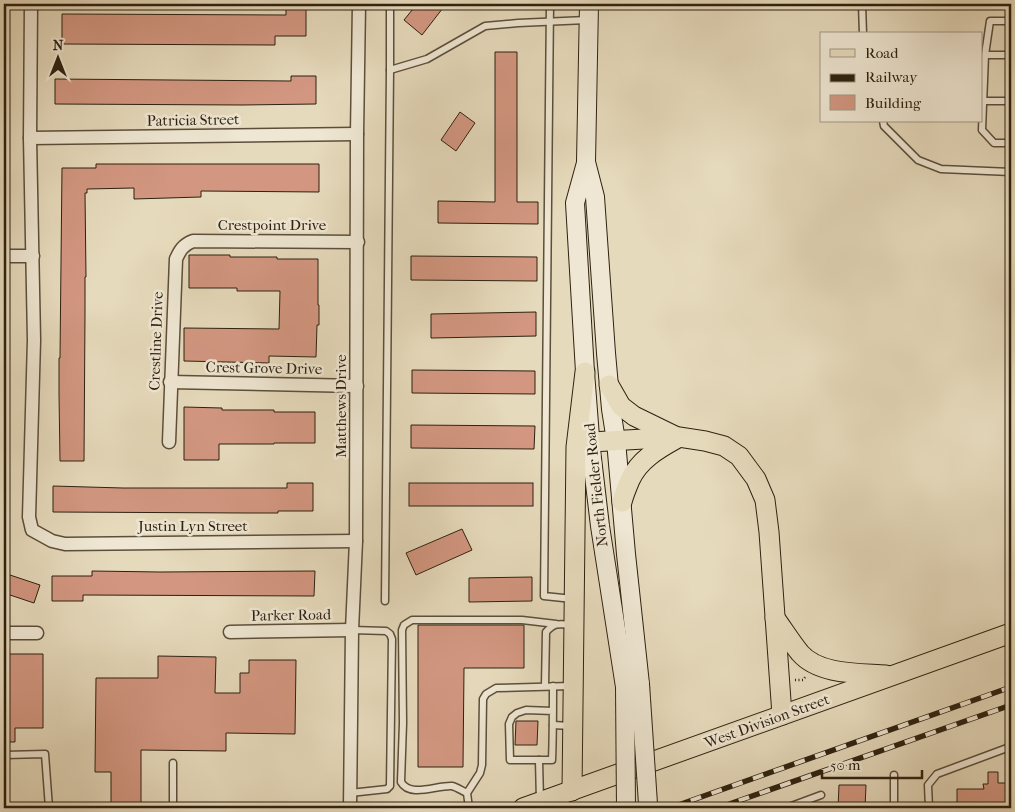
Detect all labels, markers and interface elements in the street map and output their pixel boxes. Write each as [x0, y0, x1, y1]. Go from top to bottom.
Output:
north arrow [32, 32, 82, 82]
legend [820, 32, 982, 122]
text: N [53, 37, 64, 54]
text: Road [865, 44, 899, 62]
text: Railway [865, 68, 918, 86]
text: Building [865, 94, 922, 112]
street label: Patricia Street [146, 110, 240, 130]
street label: Crestpoint Drive [218, 216, 327, 234]
street label: Crestline Drive [145, 291, 167, 391]
street label: Matthews Drive [332, 354, 350, 458]
street label: Crest Grove Drive [206, 358, 323, 378]
street label: North Fielder Road [580, 421, 611, 548]
street label: Justin Lyn Street [137, 517, 248, 535]
street label: Parker Road [251, 605, 332, 625]
street label: West Division Street [701, 690, 833, 752]
scale bar [822, 747, 922, 779]
text: 50 m [830, 756, 861, 774]

